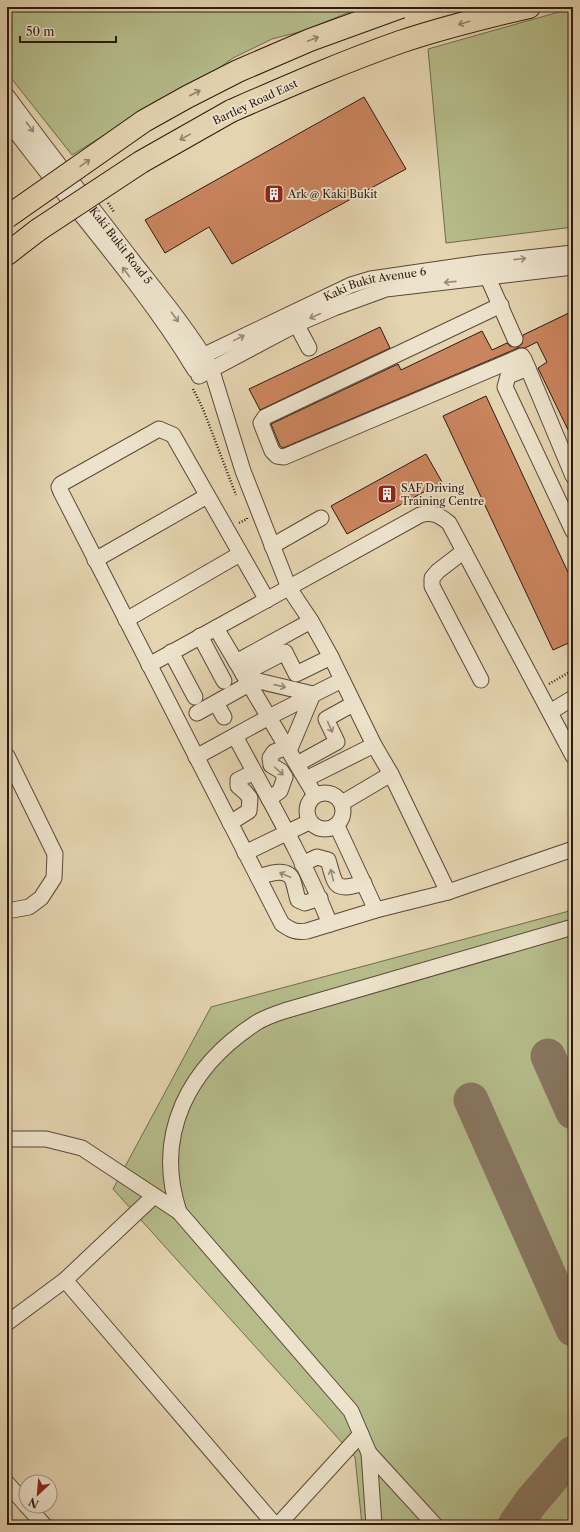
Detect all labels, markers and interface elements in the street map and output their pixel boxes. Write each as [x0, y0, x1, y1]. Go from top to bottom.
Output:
scale bar [20, 18, 116, 44]
one-way arrow [458, 20, 471, 27]
text: 50 m [26, 24, 55, 39]
one-way arrow [306, 35, 318, 43]
street label: Bartley Road East [210, 76, 300, 128]
one-way arrow [189, 89, 201, 97]
one-way arrow [26, 122, 35, 133]
one-way arrow [179, 134, 191, 141]
one-way arrow [79, 159, 90, 167]
building icon: Ark @ Kaki Bukit [263, 183, 285, 205]
place label: Ark @ Kaki Bukit [287, 187, 378, 201]
street label: Kaki Bukit Road 5 [87, 204, 155, 287]
one-way arrow [513, 255, 526, 262]
street label: Kaki Bukit Avenue 6 [321, 264, 428, 304]
one-way arrow [122, 267, 131, 278]
one-way arrow [444, 278, 457, 286]
one-way arrow [171, 311, 180, 322]
one-way arrow [310, 313, 322, 320]
one-way arrow [232, 334, 244, 341]
place label: SAF Driving Training Centre [401, 481, 484, 508]
building icon: SAF Driving Training Centre [376, 483, 398, 505]
one-way arrow [273, 683, 286, 691]
one-way arrow [327, 720, 334, 732]
one-way arrow [274, 766, 284, 776]
one-way arrow [328, 869, 336, 882]
one-way arrow [279, 871, 291, 878]
north arrow [18, 1474, 58, 1514]
text: N [26, 1494, 41, 1511]

